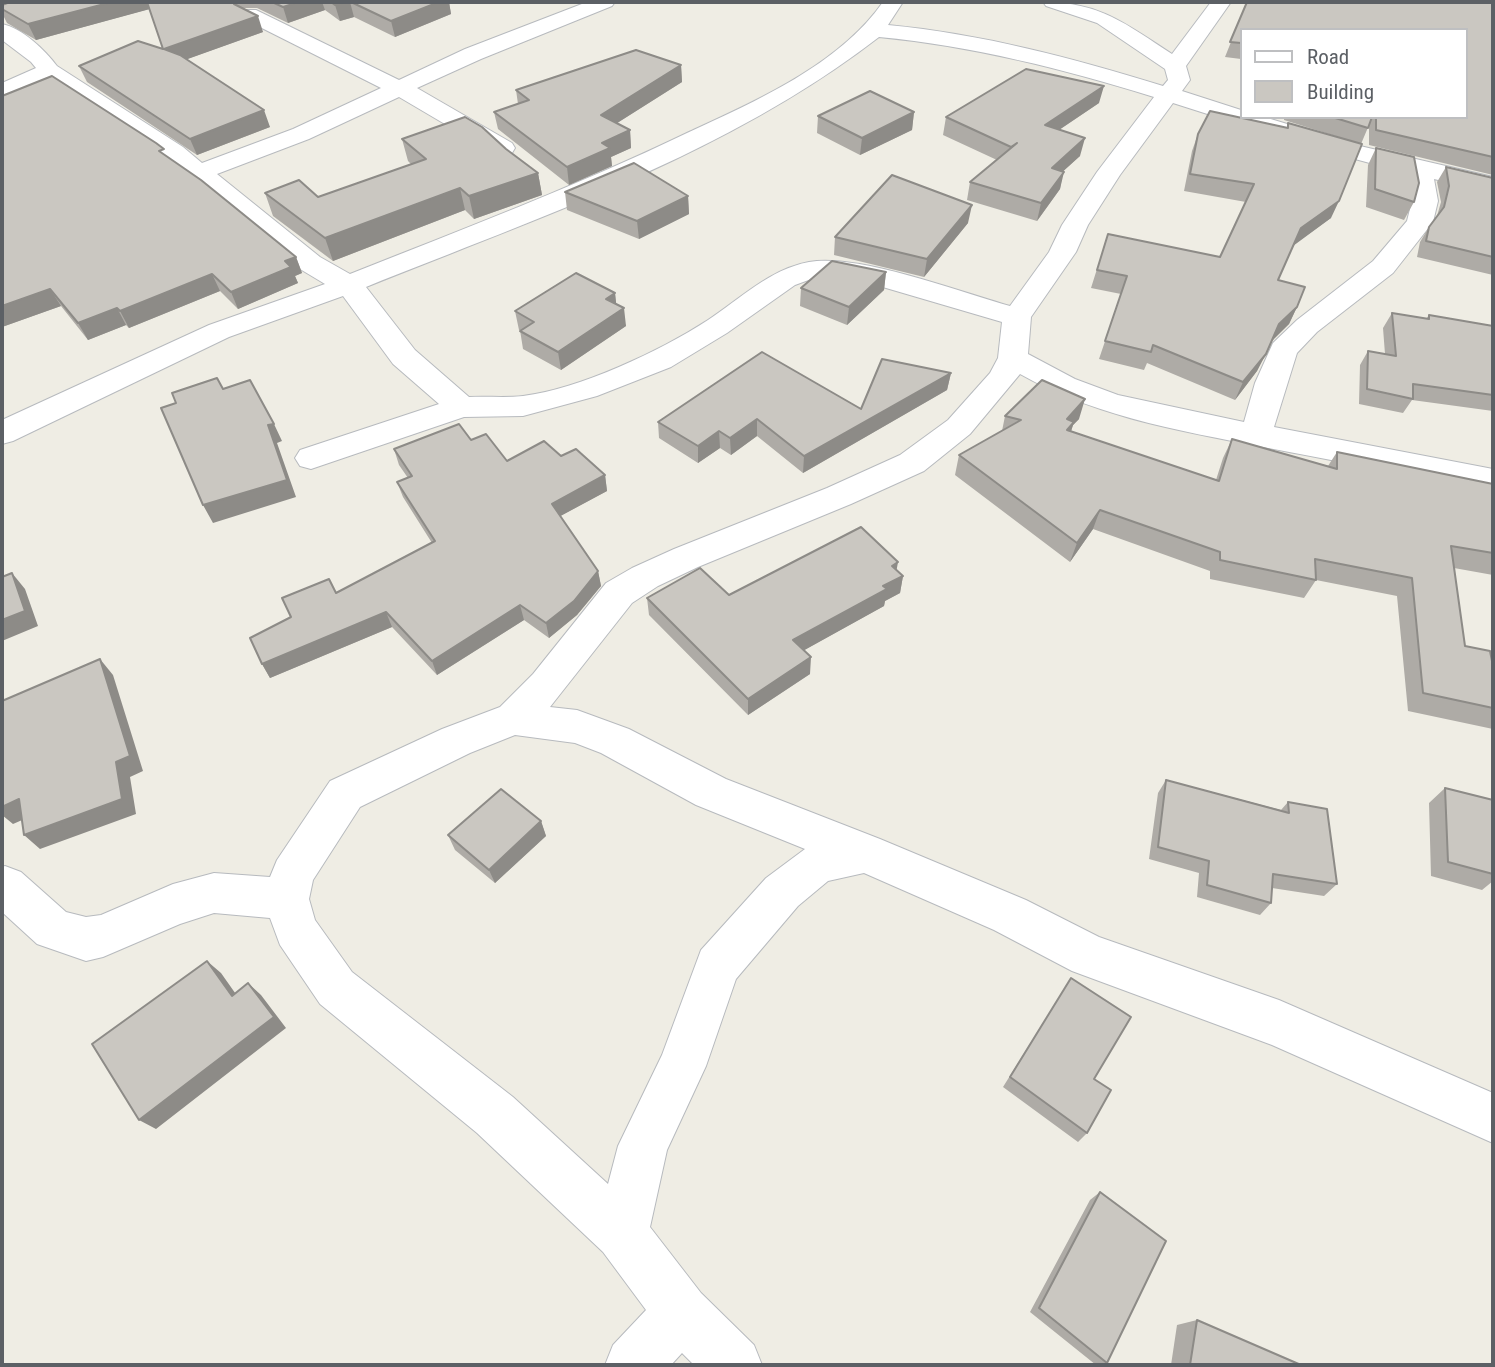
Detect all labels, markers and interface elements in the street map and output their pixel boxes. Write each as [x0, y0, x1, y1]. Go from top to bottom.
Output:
legend [1240, 28, 1467, 119]
text: Road [1307, 45, 1349, 69]
text: Building [1307, 80, 1374, 104]

